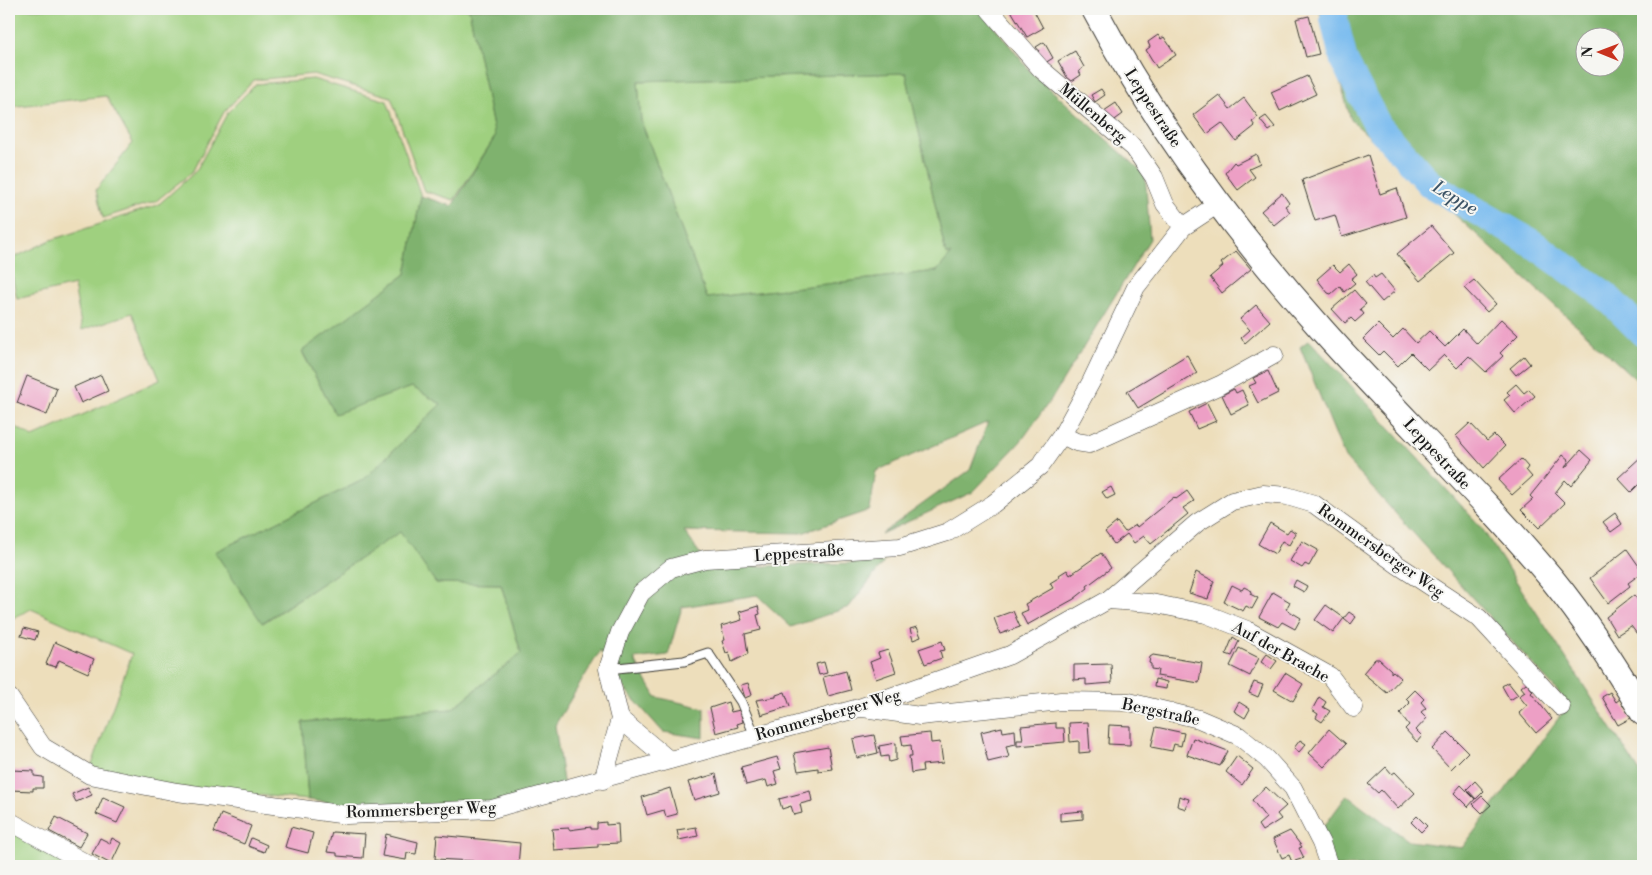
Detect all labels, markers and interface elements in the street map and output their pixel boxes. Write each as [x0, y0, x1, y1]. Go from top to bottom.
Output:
north arrow [1574, 28, 1624, 78]
text: N [1579, 46, 1597, 57]
street label: Leppestraße [1120, 65, 1186, 151]
street label: Müllenberg [1055, 79, 1132, 148]
water label: Leppe [1428, 175, 1482, 221]
street label: Leppestraße [1399, 414, 1475, 494]
street label: Rommersberger Weg [1314, 500, 1449, 603]
street label: Leppestraße [753, 540, 845, 566]
street label: Auf der Brache [1228, 617, 1333, 687]
street label: Rommersberger Weg [753, 684, 904, 745]
street label: Bergstraße [1119, 694, 1202, 730]
street label: Rommersberger Weg [346, 797, 497, 823]

